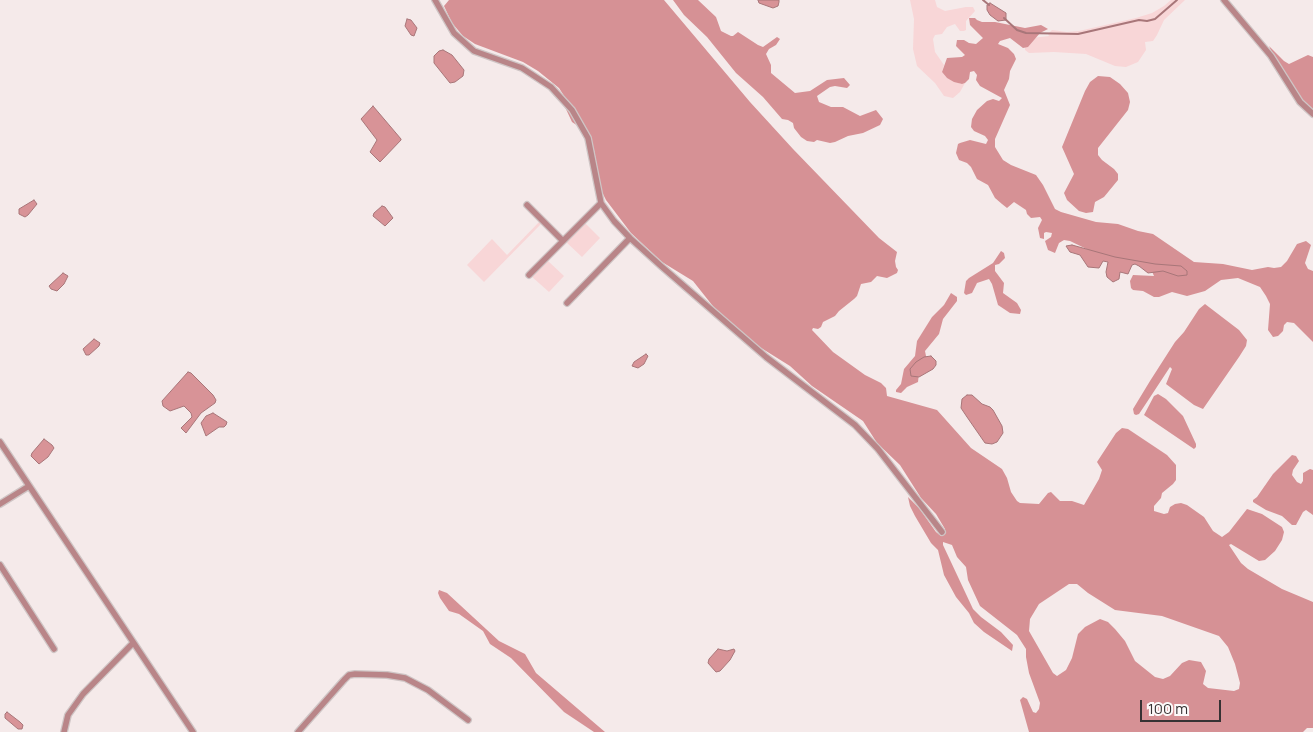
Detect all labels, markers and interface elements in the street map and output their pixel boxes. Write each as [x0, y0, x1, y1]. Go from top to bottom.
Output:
scale bar [1143, 690, 1224, 722]
text: 100 m [1148, 698, 1188, 719]

